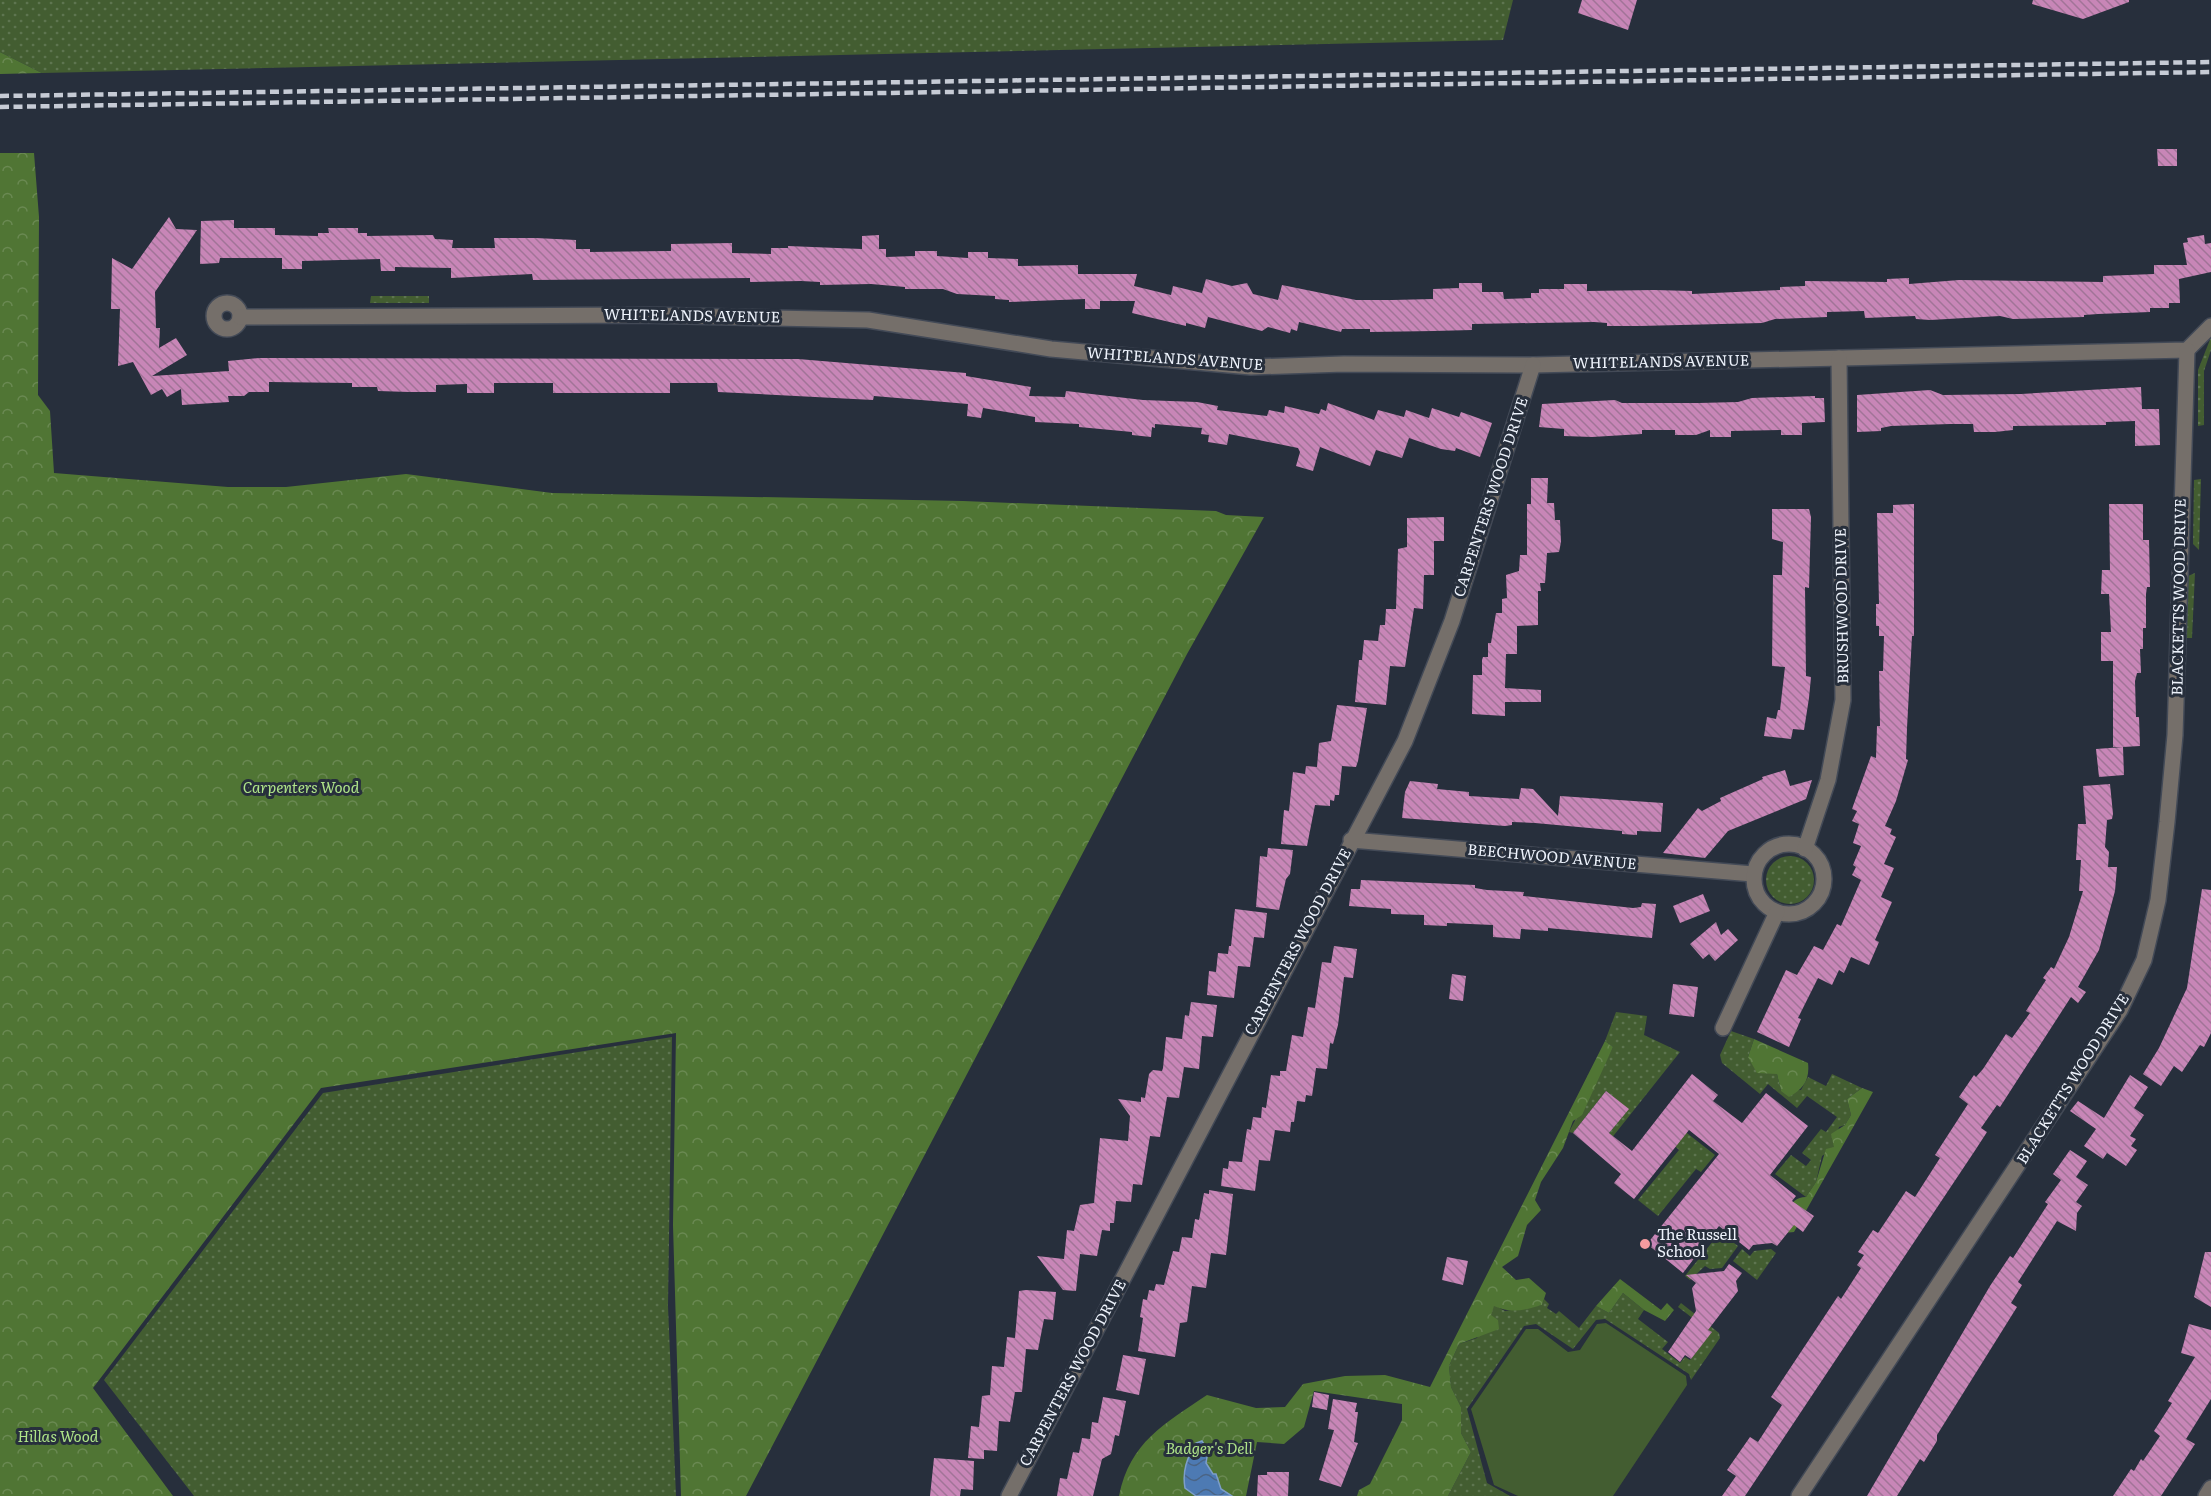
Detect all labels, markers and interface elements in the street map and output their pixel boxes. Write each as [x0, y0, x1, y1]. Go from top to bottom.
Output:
street label: WHITELANDS AVENUE [604, 301, 780, 328]
street label: WHITELANDS AVENUE [1086, 340, 1264, 375]
street label: WHITELANDS AVENUE [1573, 347, 1749, 374]
street label: CARPENTERS WOOD DRIVE [1446, 394, 1533, 599]
street label: BLACKETTS WOOD DRIVE [2164, 498, 2191, 696]
street label: BRUSHWOOD DRIVE [1828, 528, 1853, 684]
park label: Carpenters Wood [243, 775, 360, 798]
street label: BEECHWOOD AVENUE [1467, 837, 1638, 874]
street label: CARPENTERS WOOD DRIVE [1237, 844, 1356, 1039]
street label: BLACKETTS WOOD DRIVE [2010, 988, 2134, 1168]
place label: The Russell School [1657, 1222, 1737, 1262]
marker: The Russell School [1638, 1237, 1652, 1251]
street label: CARPENTERS WOOD DRIVE [1012, 1275, 1131, 1470]
park label: Hillas Wood [18, 1424, 99, 1447]
park label: Badger's Dell [1165, 1436, 1253, 1459]

